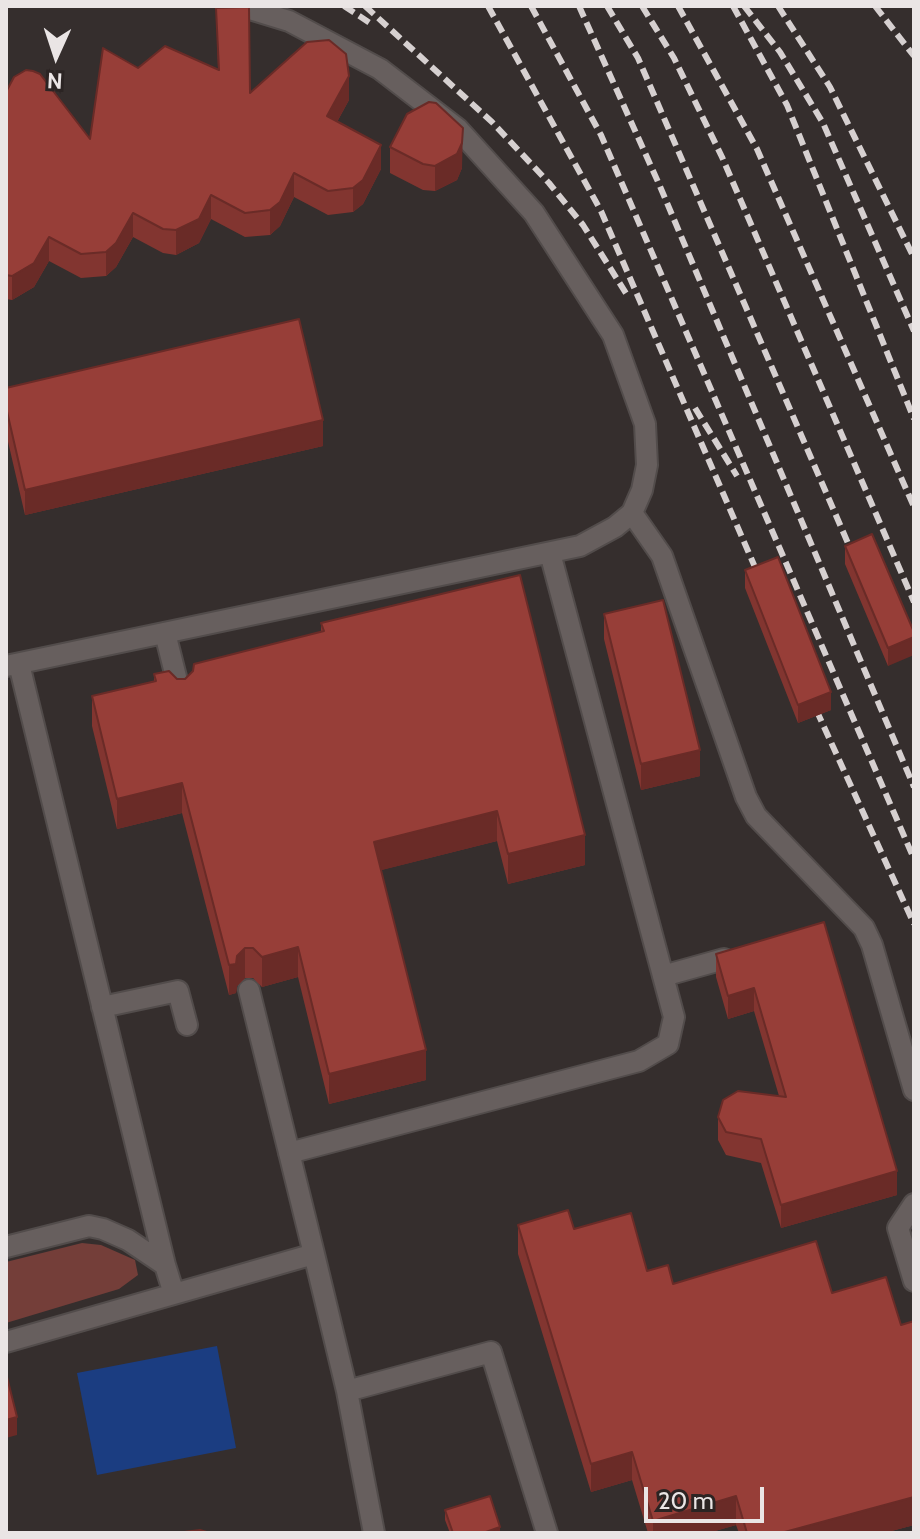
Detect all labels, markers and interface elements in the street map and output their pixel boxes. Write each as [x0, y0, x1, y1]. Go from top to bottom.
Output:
north arrow [16, 16, 96, 96]
text: N [46, 67, 63, 94]
scale bar [648, 1471, 768, 1521]
text: 20 m [658, 1486, 714, 1515]

